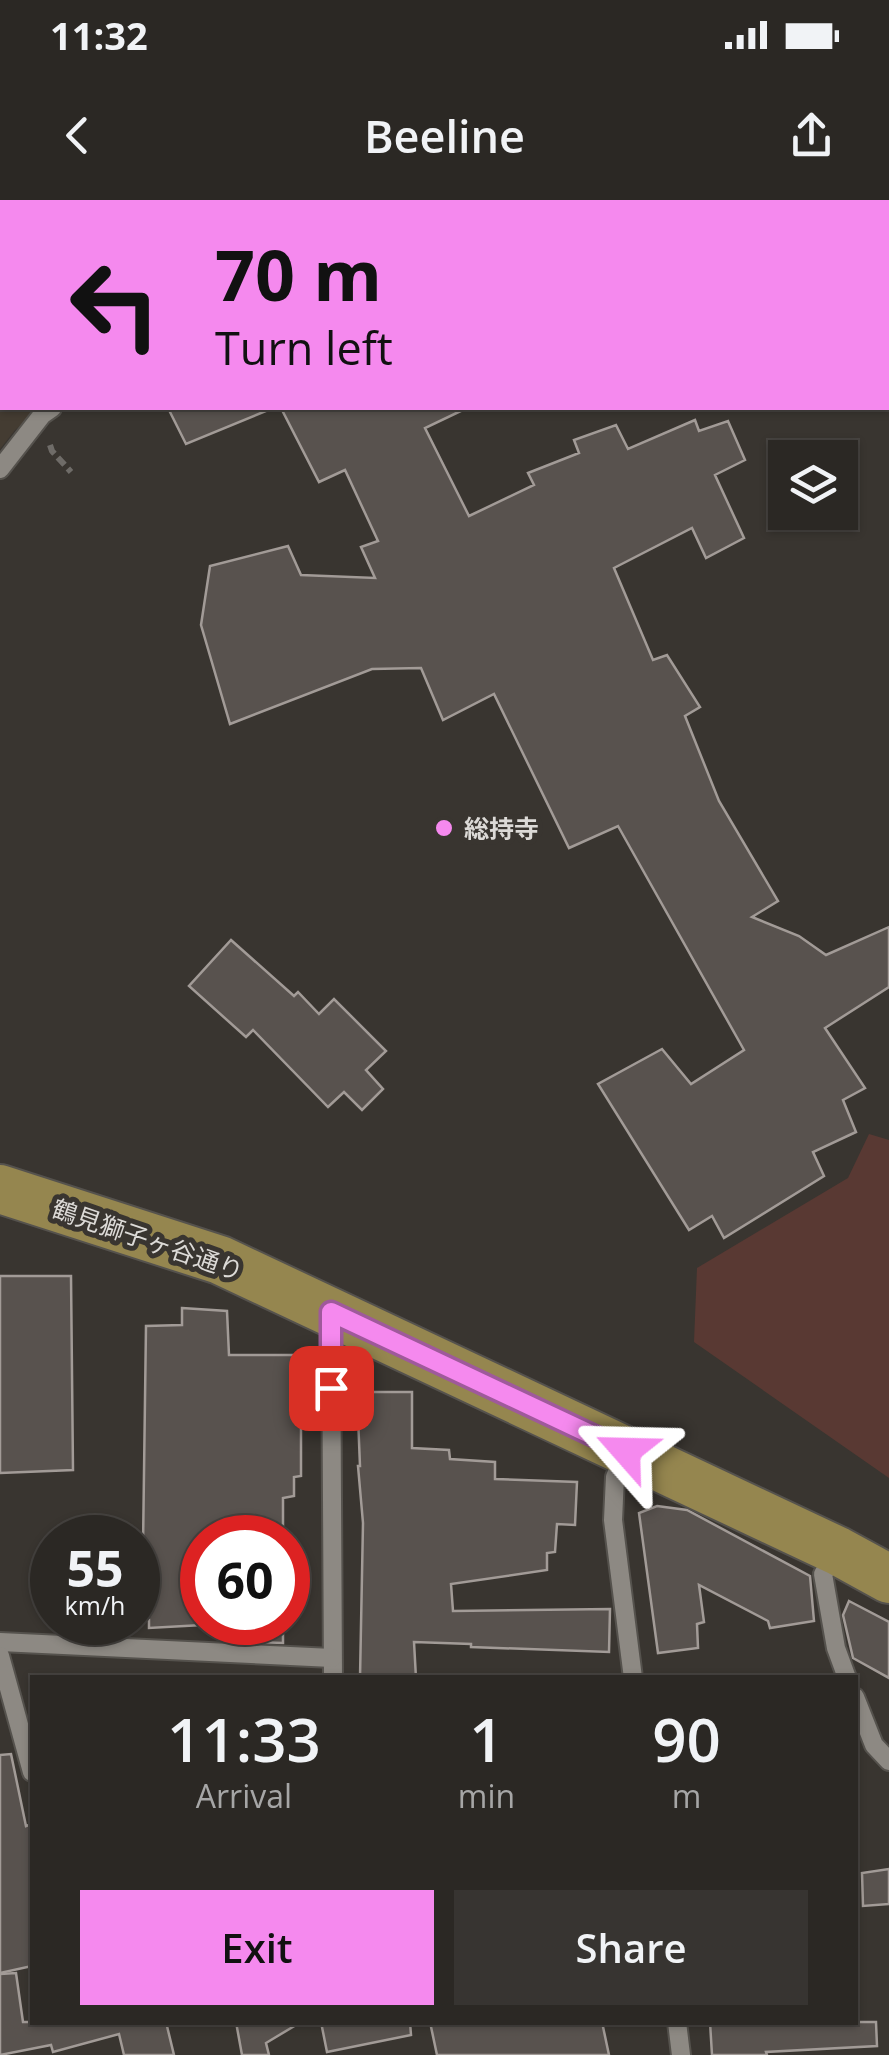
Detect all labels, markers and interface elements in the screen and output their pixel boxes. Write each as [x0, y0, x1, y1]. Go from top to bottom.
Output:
text: 11:32 [50, 9, 148, 61]
text: Beeline [364, 105, 525, 166]
icon: back [50, 108, 105, 163]
icon: share [784, 108, 839, 163]
text: 70 m [215, 226, 382, 322]
icon: left [50, 240, 180, 370]
text: Turn left [215, 317, 393, 378]
map controls [768, 440, 858, 530]
button: layers [768, 440, 858, 530]
place label: 総持寺 [464, 811, 539, 845]
marker: 総持寺 [433, 817, 455, 839]
street label: 鶴見獅子ヶ谷通り [48, 1190, 248, 1288]
pin [289, 1346, 374, 1431]
icon: arrive [304, 1361, 359, 1416]
position arrow [574, 1399, 678, 1503]
speed limit sign: 60 [180, 1515, 310, 1645]
text: 55 [66, 1534, 124, 1602]
text: km/h [65, 1588, 125, 1622]
text: 11:33 [167, 1698, 321, 1780]
text: 1 [469, 1698, 504, 1780]
text: 90 [652, 1698, 721, 1780]
text: Arrival [196, 1774, 292, 1817]
text: min [458, 1774, 515, 1817]
text: m [672, 1774, 701, 1817]
button: Exit [80, 1890, 434, 2005]
button: Share [454, 1890, 808, 2005]

